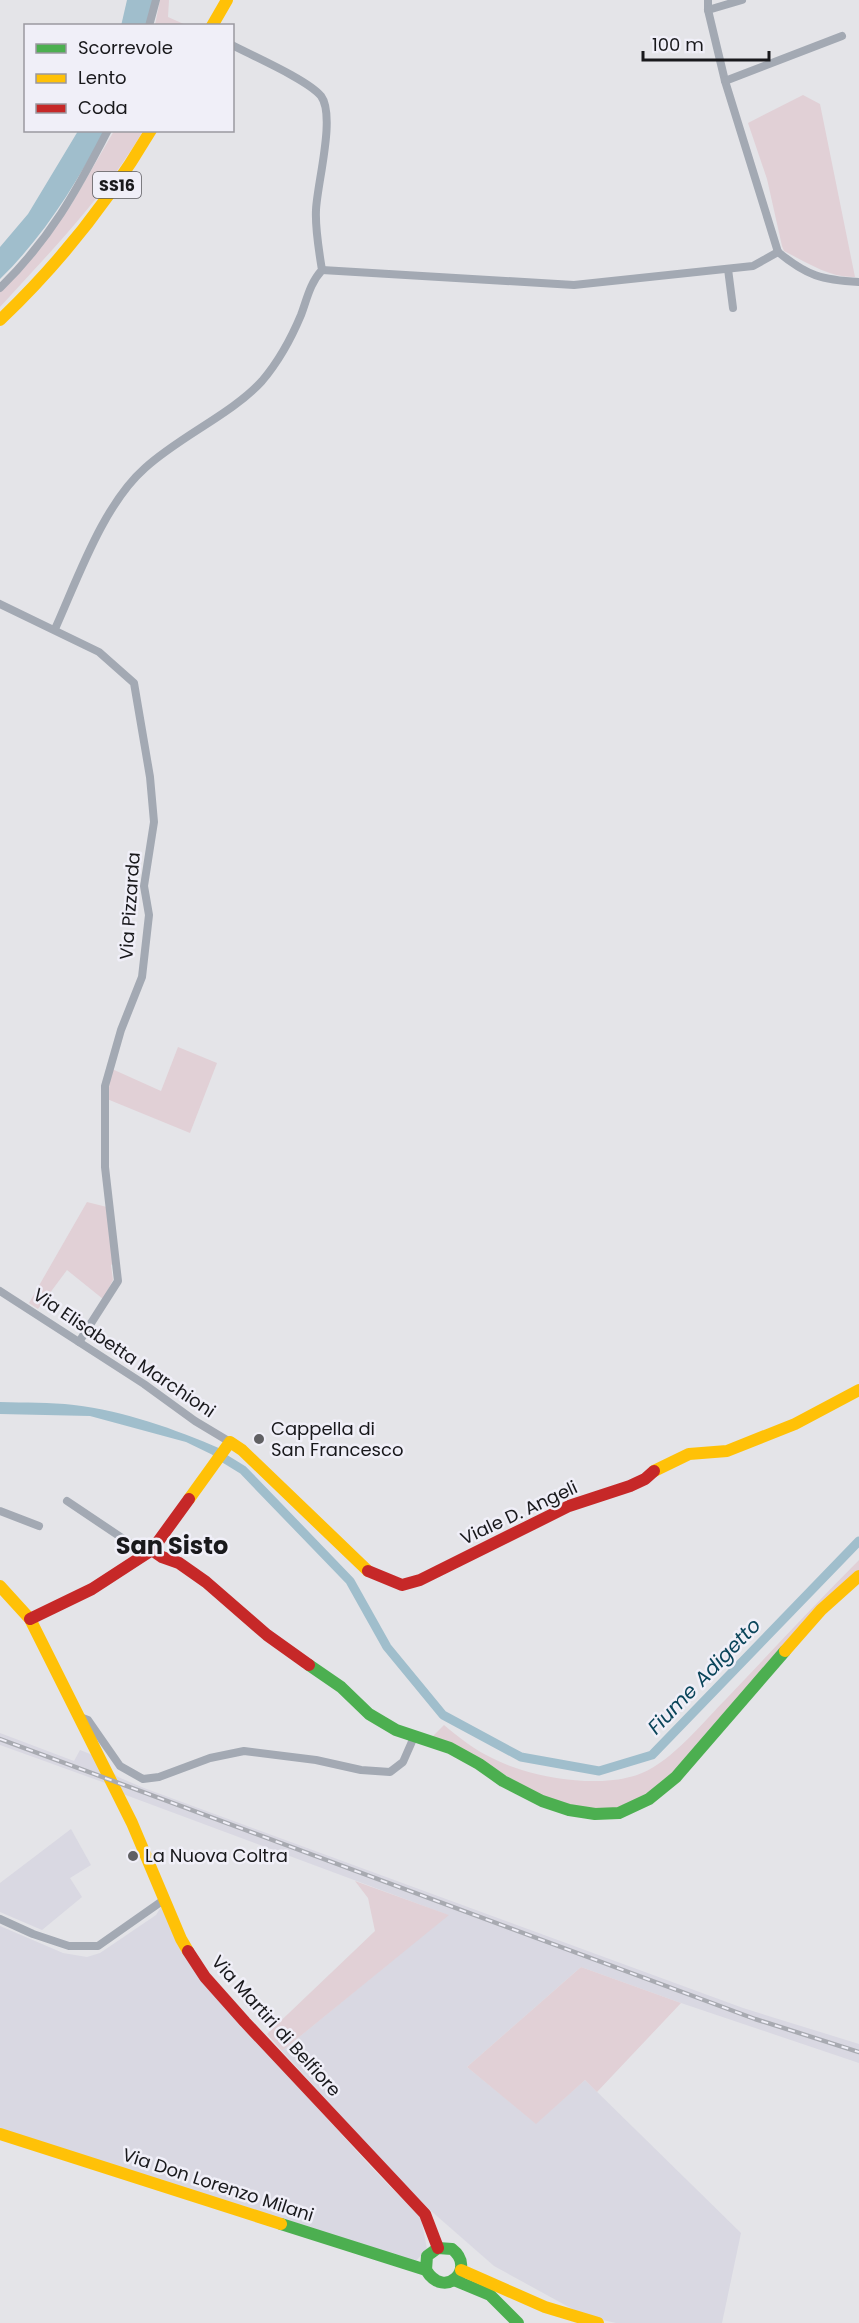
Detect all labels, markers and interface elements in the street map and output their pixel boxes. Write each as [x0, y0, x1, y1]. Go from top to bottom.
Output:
legend [24, 24, 234, 132]
scale bar [643, 24, 769, 62]
text: 100 m [652, 32, 704, 57]
text: Scorrevole [78, 35, 173, 60]
text: Lento [78, 65, 127, 90]
text: Coda [78, 95, 128, 120]
road number: SS16 [93, 172, 141, 198]
street label: Via Pizzarda [113, 851, 146, 961]
street label: Via Elisabetta Marchioni [28, 1282, 221, 1423]
place label: Cappella di San Francesco [271, 1416, 403, 1462]
marker: Cappella di San Francesco [252, 1432, 266, 1446]
street label: Viale D. Angeli [456, 1475, 581, 1551]
district label: San Sisto [116, 1529, 228, 1562]
water label: Fiume Adigetto [641, 1612, 767, 1740]
place label: La Nuova Coltra [145, 1843, 288, 1868]
marker: La Nuova Coltra [126, 1849, 140, 1863]
street label: Via Martiri di Belfiore [206, 1949, 347, 2102]
street label: Via Don Lorenzo Milani [119, 2142, 317, 2227]

